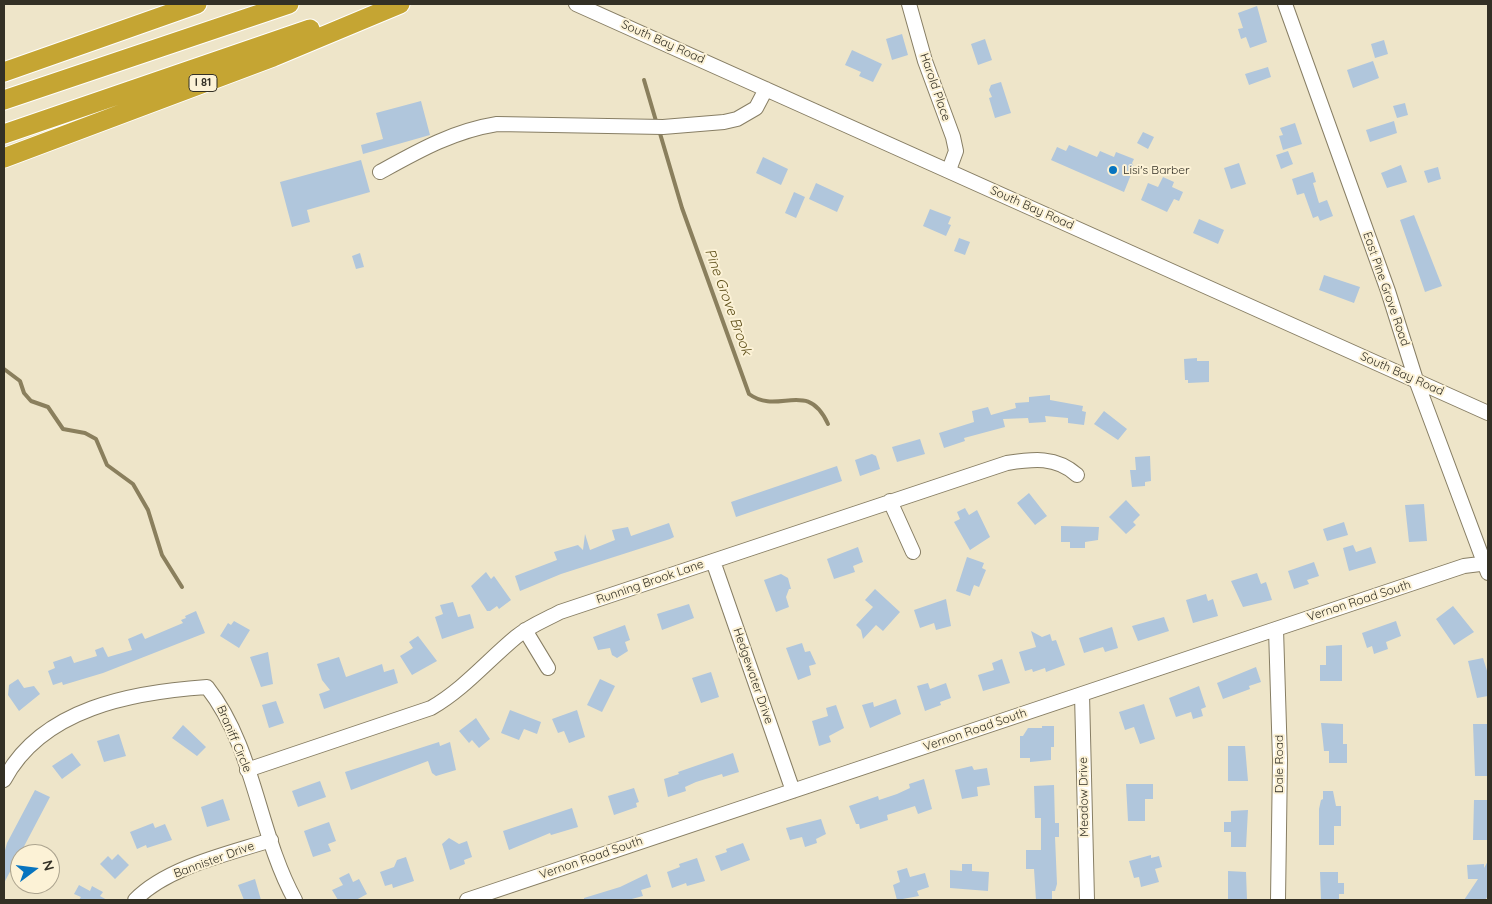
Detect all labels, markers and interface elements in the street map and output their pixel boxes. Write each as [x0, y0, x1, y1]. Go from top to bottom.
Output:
street label: South Bay Road [619, 17, 707, 67]
street label: Harold Place [917, 51, 953, 123]
road number: I 81 [189, 75, 217, 92]
place label: Lisi's Barber [1123, 163, 1190, 177]
marker: Lisi's Barber [1107, 164, 1119, 176]
street label: South Bay Road [988, 183, 1076, 233]
street label: East Pine Grove Road [1360, 230, 1412, 348]
water label: Pine Grove Brook [701, 246, 755, 358]
street label: South Bay Road [1358, 349, 1446, 399]
street label: Running Brook Lane [594, 557, 706, 607]
street label: Vernon Road South [1305, 577, 1413, 625]
street label: Hedgewater Drive [730, 626, 776, 726]
street label: Braniff Circle [213, 703, 255, 775]
street label: Vernon Road South [921, 706, 1029, 754]
street label: Dale Road [1272, 735, 1286, 793]
street label: Meadow Drive [1076, 757, 1092, 837]
street label: Vernon Road South [537, 834, 645, 882]
street label: Bannister Drive [172, 839, 256, 881]
north arrow [10, 844, 60, 894]
text: N [38, 858, 59, 873]

